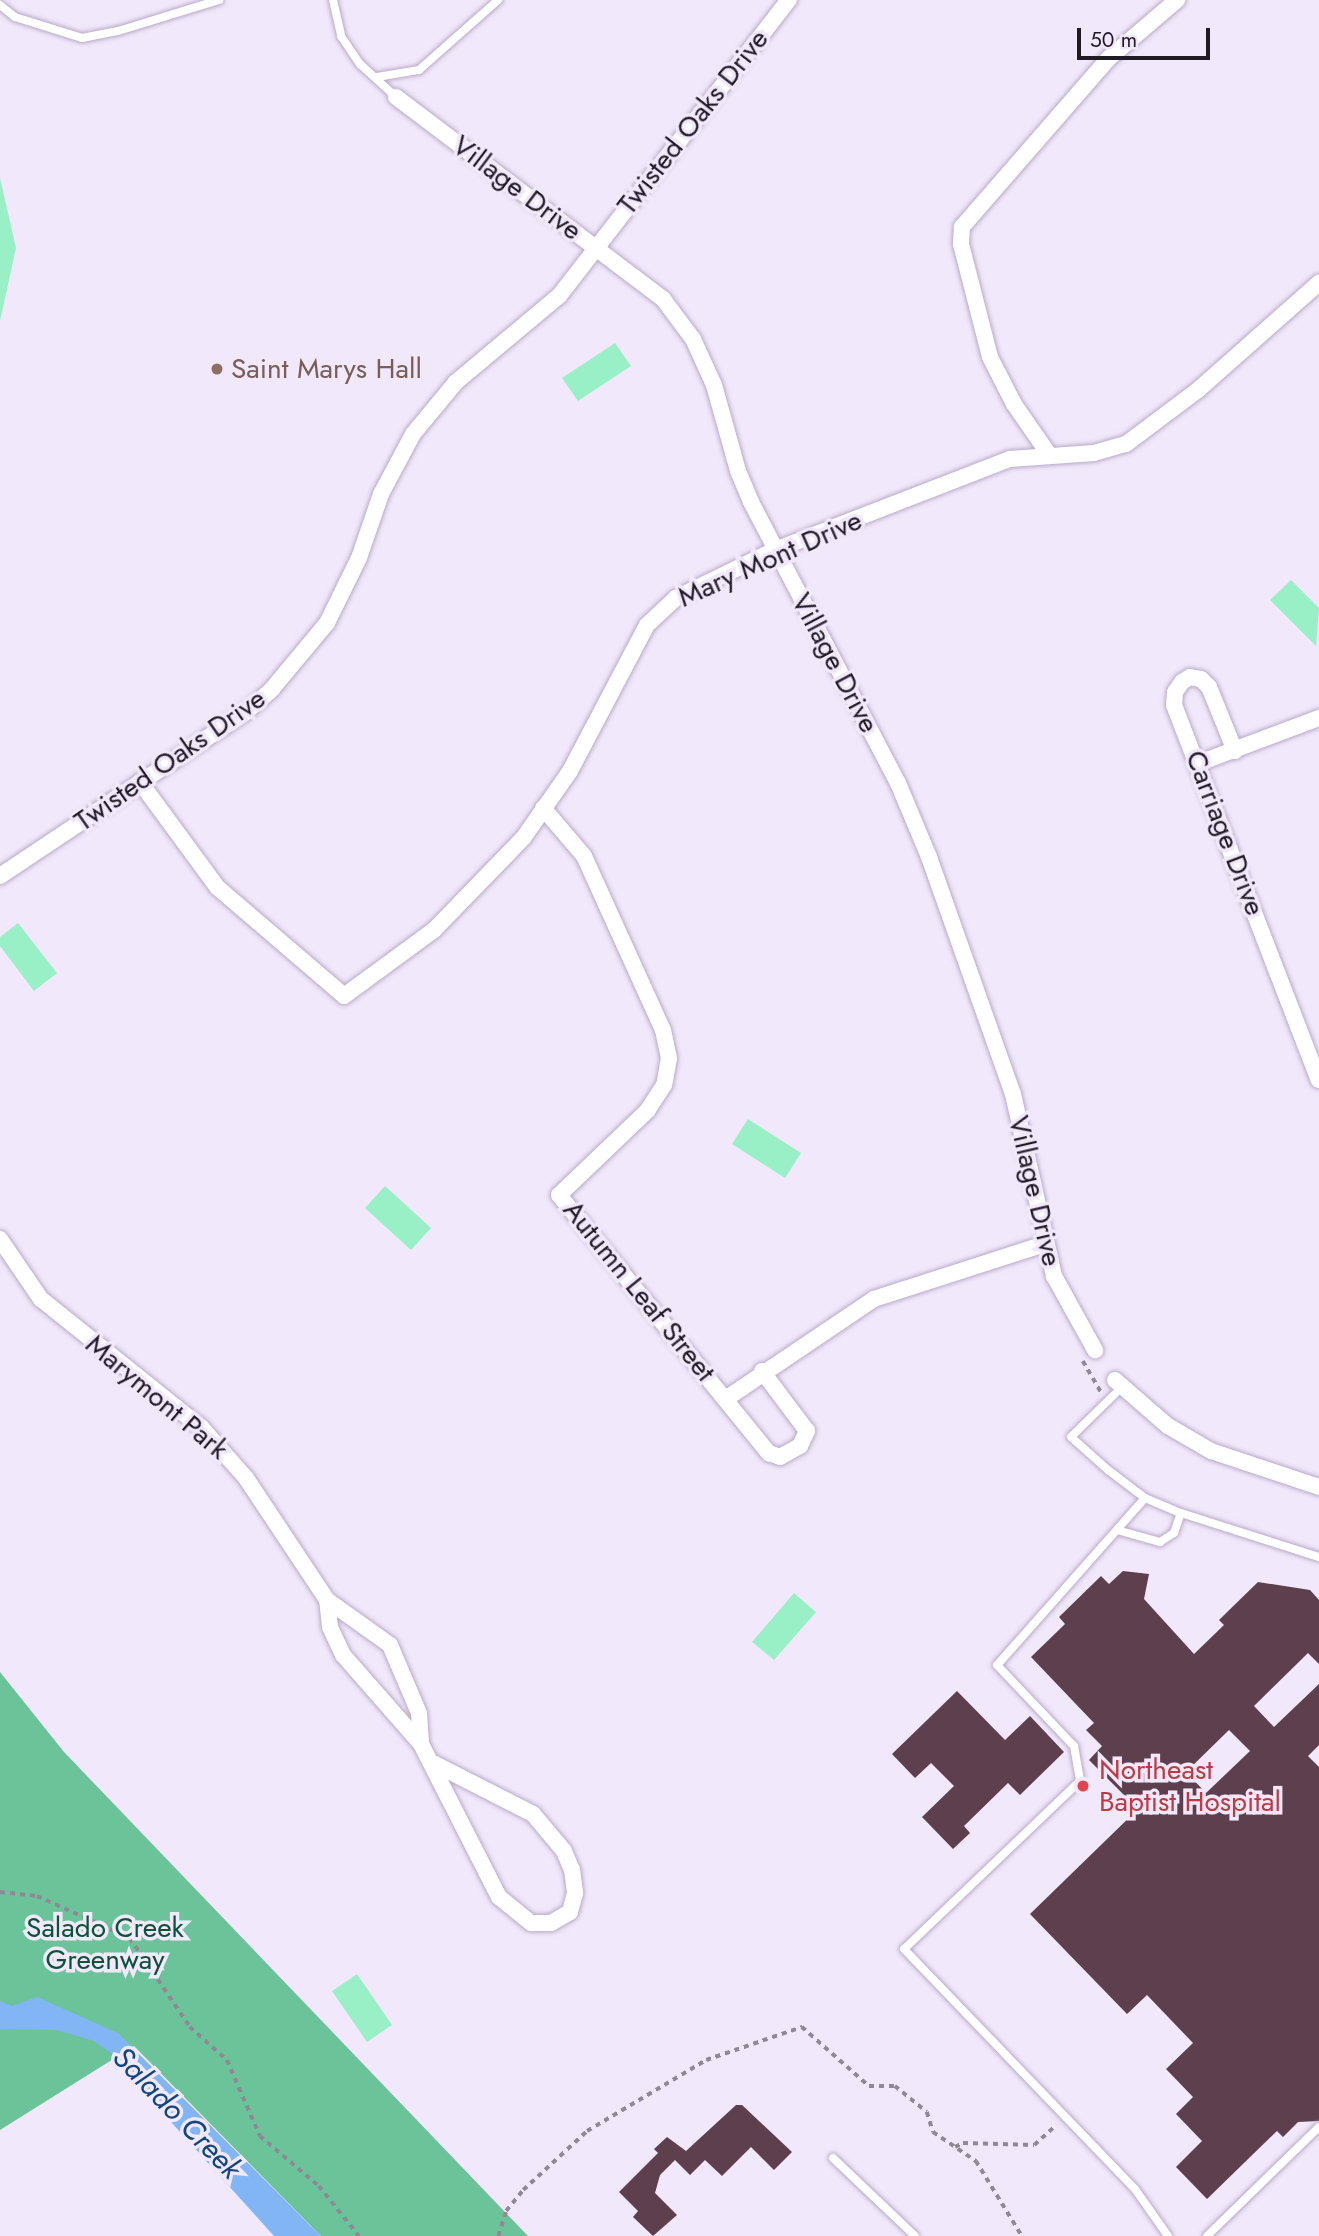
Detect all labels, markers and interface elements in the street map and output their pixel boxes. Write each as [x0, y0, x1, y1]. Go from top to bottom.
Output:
scale bar [1081, 14, 1214, 58]
street label: Twisted Oaks Drive [610, 23, 776, 221]
text: 50 m [1090, 25, 1137, 55]
street label: Village Drive [446, 129, 588, 247]
place label: Saint Marys Hall [231, 352, 422, 386]
marker: Saint Marys Hall [209, 361, 225, 377]
street label: Mary Mont Drive [673, 504, 867, 614]
street label: Village Drive [784, 588, 886, 738]
street label: Twisted Oaks Drive [68, 682, 272, 838]
street label: Carriage Drive [1178, 746, 1272, 920]
street label: Village Drive [1001, 1113, 1069, 1269]
street label: Autumn Leaf Street [556, 1194, 722, 1388]
street label: Marymont Park [79, 1328, 235, 1466]
place label: Northeast Baptist Hospital [1099, 1753, 1281, 1819]
marker: Northeast Baptist Hospital [1073, 1776, 1093, 1796]
park label: Salado Creek Greenway [26, 1911, 184, 1977]
water label: Salado Creek [105, 2039, 249, 2187]

